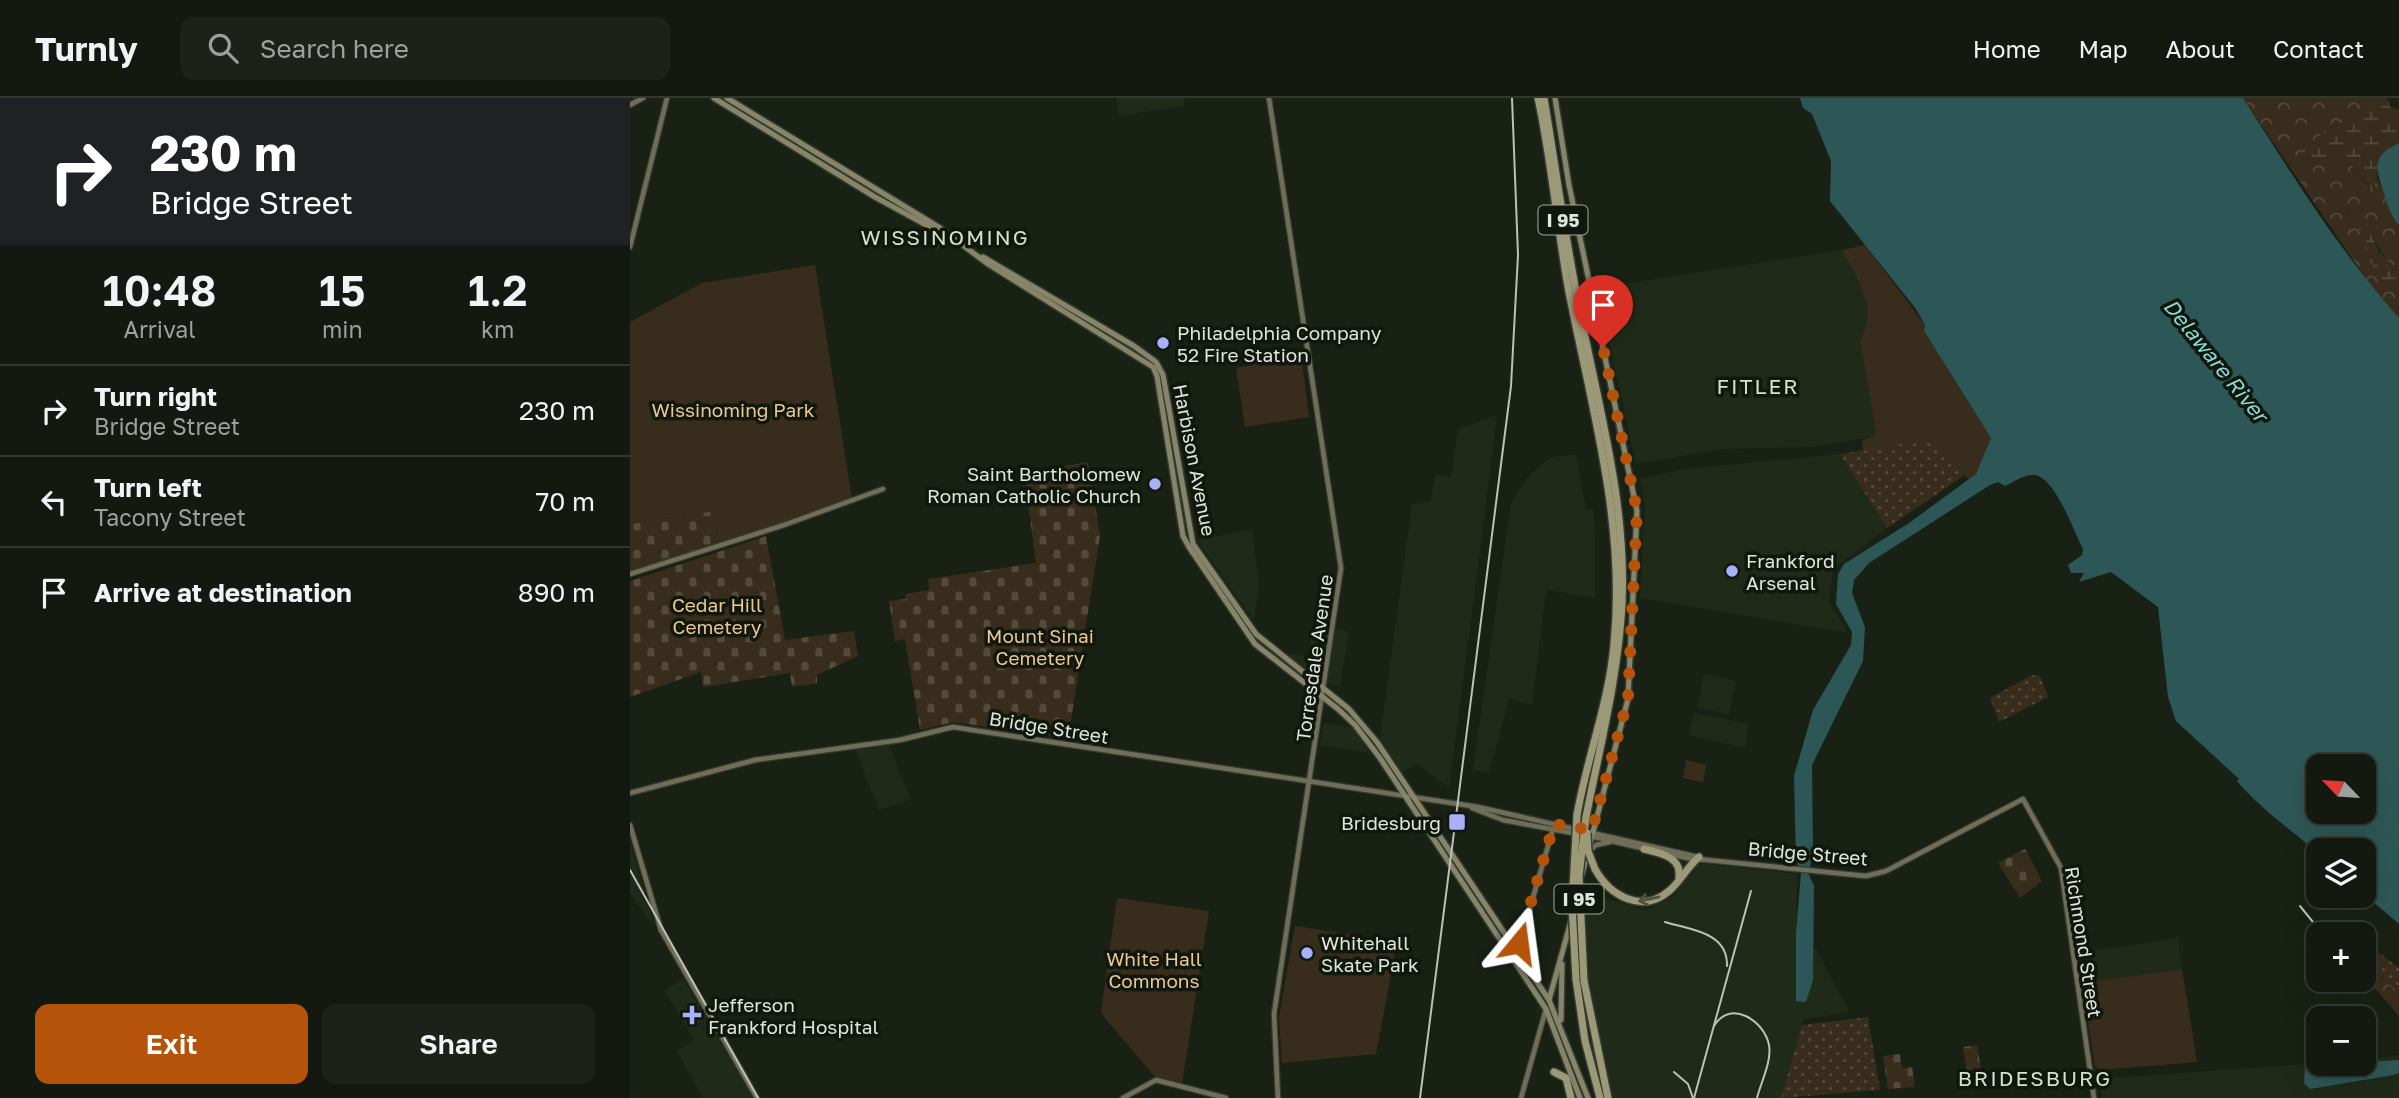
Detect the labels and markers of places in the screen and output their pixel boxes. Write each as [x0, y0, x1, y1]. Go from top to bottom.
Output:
pin [1573, 275, 1633, 347]
place label: Philadelphia Company 52 Fire Station [1177, 321, 1382, 366]
marker: Philadelphia Company 52 Fire Station [1155, 335, 1171, 351]
place label: Saint Bartholomew Roman Catholic Church [927, 462, 1141, 507]
marker: Saint Bartholomew Roman Catholic Church [1147, 476, 1163, 492]
place label: Frankford Arsenal [1746, 549, 1835, 594]
marker: Frankford Arsenal [1724, 563, 1740, 579]
place label: Bridesburg [1341, 811, 1441, 834]
marker: Bridesburg [1447, 812, 1467, 832]
place label: Whitehall Skate Park [1321, 931, 1419, 976]
marker: Whitehall Skate Park [1299, 945, 1315, 961]
place label: Jefferson Frankford Hospital [708, 993, 879, 1038]
marker: Jefferson Frankford Hospital [682, 1005, 702, 1025]

